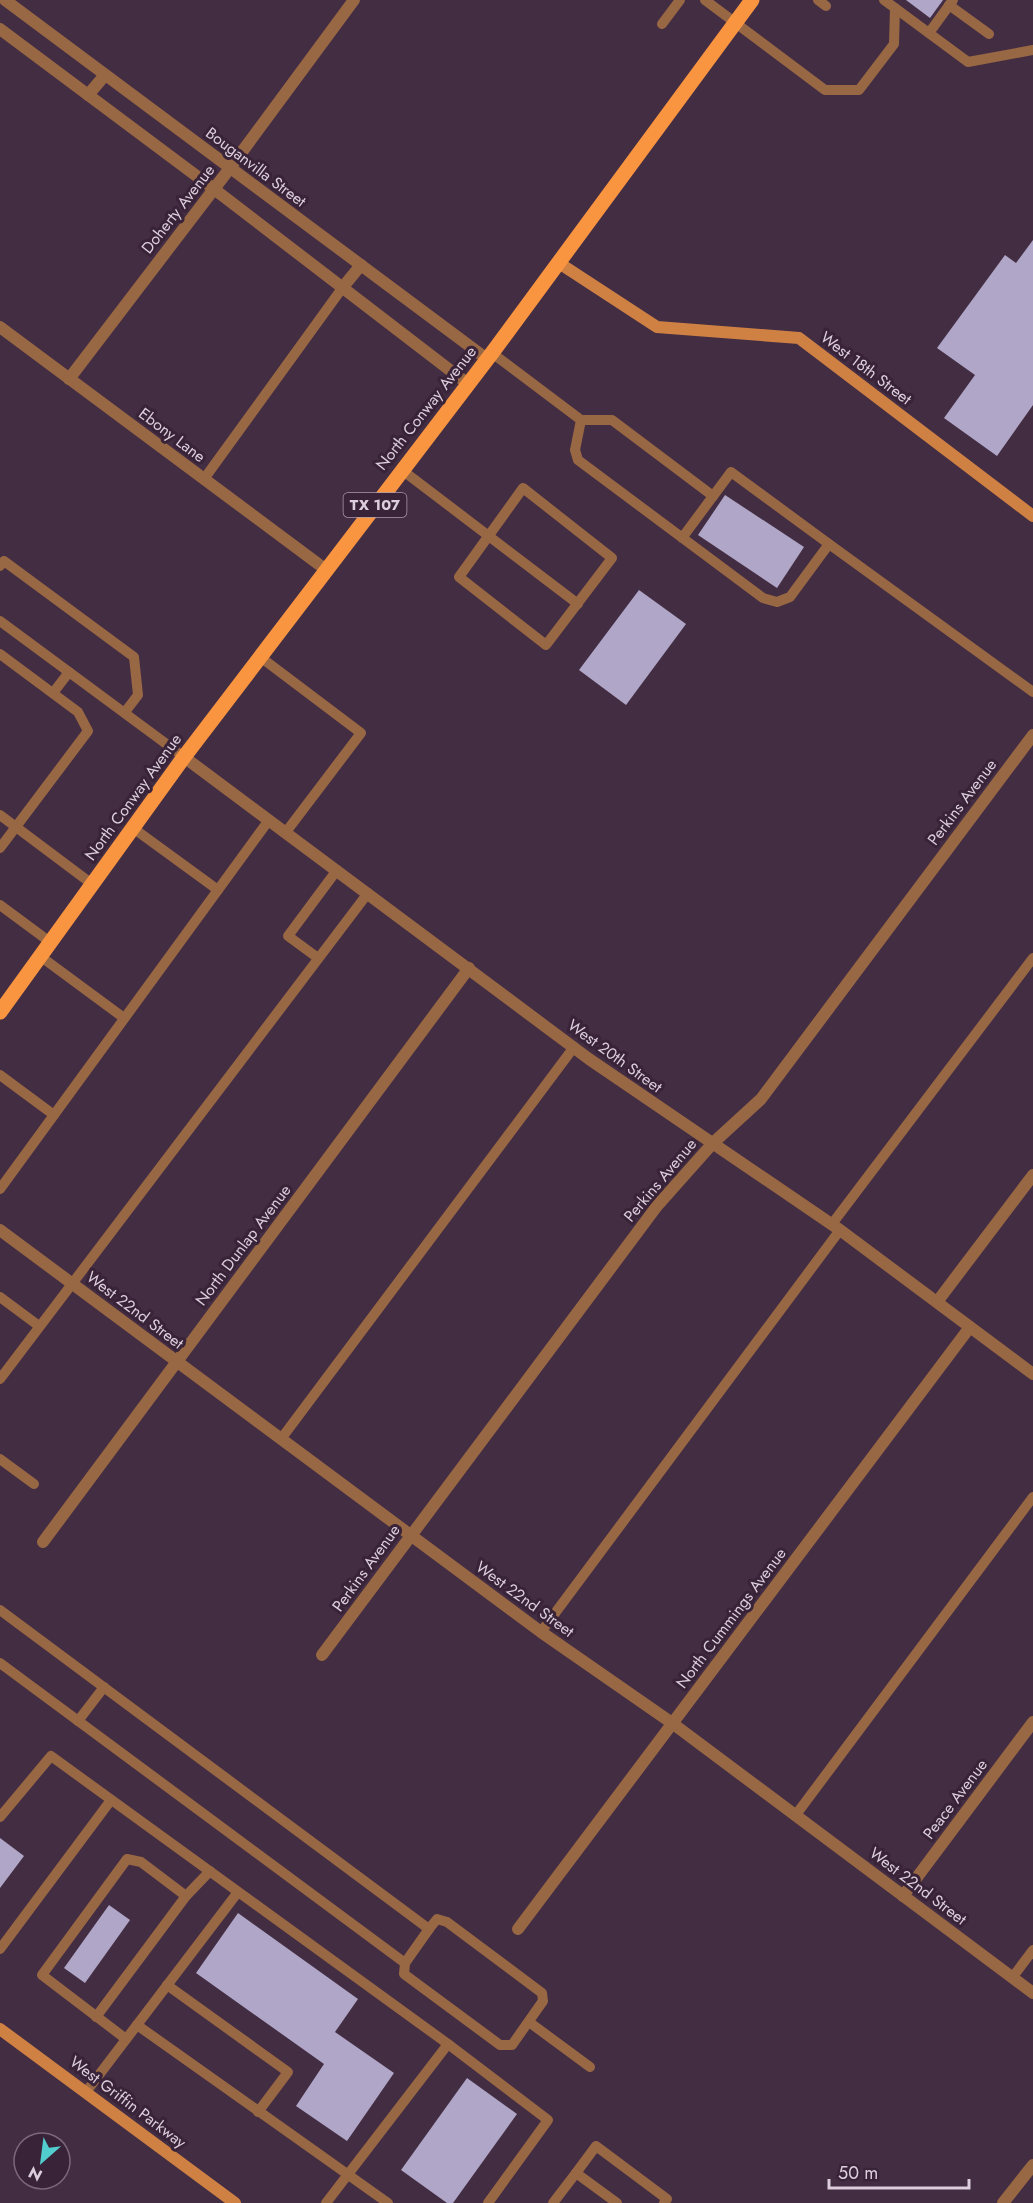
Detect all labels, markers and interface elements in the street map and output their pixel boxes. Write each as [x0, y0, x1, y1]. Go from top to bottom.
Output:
street label: Bouganvilla Street [201, 122, 311, 213]
street label: Doherty Avenue [136, 160, 220, 258]
street label: West 18th Street [816, 326, 917, 410]
street label: North Conway Avenue [370, 341, 482, 475]
street label: Ebony Lane [134, 402, 210, 468]
road number: TX 107 [344, 493, 406, 517]
street label: North Conway Avenue [79, 729, 187, 865]
street label: Perkins Avenue [922, 754, 1002, 850]
street label: West 20th Street [563, 1014, 667, 1098]
street label: Perkins Avenue [618, 1133, 702, 1227]
street label: North Dunlap Avenue [190, 1180, 296, 1310]
street label: West 22nd Street [82, 1266, 189, 1354]
street label: Perkins Avenue [327, 1520, 405, 1616]
street label: North Cummings Avenue [670, 1543, 792, 1693]
street label: West 22nd Street [471, 1555, 579, 1643]
street label: Peace Avenue [917, 1754, 993, 1844]
street label: West 22nd Street [865, 1842, 972, 1930]
street label: West Griffin Parkway [65, 2050, 192, 2154]
north arrow [12, 2131, 72, 2191]
scale bar [829, 2152, 968, 2190]
text: 50 m [838, 2160, 878, 2186]
text: N [24, 2161, 46, 2187]

